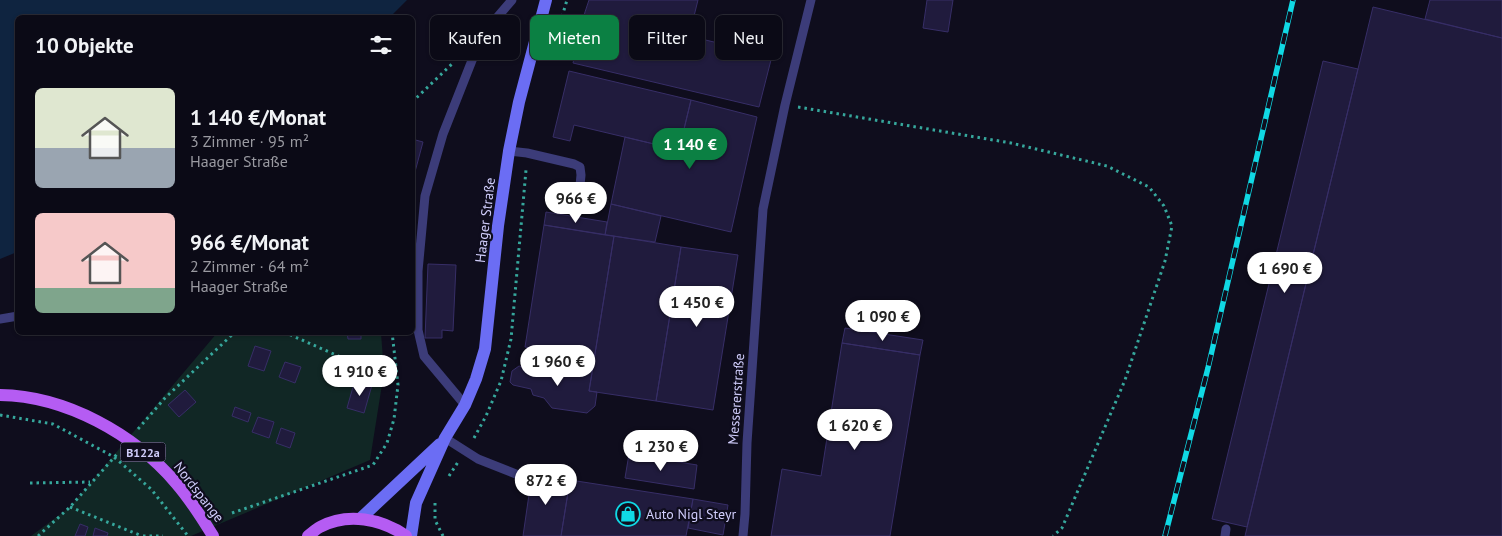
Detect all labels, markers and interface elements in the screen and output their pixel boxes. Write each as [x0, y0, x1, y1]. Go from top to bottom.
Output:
chip: Kaufen [430, 15, 520, 60]
chip: Mieten [530, 15, 619, 60]
chip: Filter [629, 15, 705, 60]
chip: Neu [715, 15, 782, 60]
icon: filters [367, 31, 395, 59]
text: 10 Objekte [35, 32, 134, 59]
text: 1 140 €/Monat [190, 104, 326, 131]
icon: home [75, 108, 135, 168]
pin: 1 140 € [644, 128, 736, 170]
text: 3 Zimmer · 95 m² [190, 131, 309, 151]
text: 1 140 € [663, 134, 717, 154]
text: Haager Straße [190, 151, 288, 171]
street label: Haager Straße [471, 176, 499, 264]
pin: 966 € [541, 182, 611, 224]
text: 966 € [556, 188, 596, 208]
text: 966 €/Monat [190, 229, 309, 256]
icon: home [75, 233, 135, 293]
pin: 1 690 € [1239, 252, 1331, 294]
text: 2 Zimmer · 64 m² [190, 256, 309, 276]
text: 1 690 € [1258, 258, 1312, 278]
text: Haager Straße [190, 276, 288, 296]
pin: 1 450 € [651, 286, 743, 328]
text: 1 450 € [670, 292, 724, 312]
pin: 1 090 € [837, 300, 929, 342]
text: 1 090 € [856, 306, 910, 326]
pin: 1 960 € [512, 344, 604, 387]
text: 1 960 € [531, 351, 585, 371]
street label: Messererstraße [724, 353, 748, 445]
pin: 1 910 € [314, 354, 406, 397]
text: 1 910 € [333, 361, 387, 381]
pin: 1 620 € [809, 408, 901, 451]
text: 1 620 € [828, 415, 882, 435]
pin: 1 230 € [615, 430, 707, 472]
text: 1 230 € [634, 436, 688, 456]
road number: B122a [120, 442, 166, 462]
street label: Nordspange [170, 458, 228, 526]
pin: 872 € [511, 464, 581, 506]
text: 872 € [526, 470, 566, 490]
shop icon: Auto Nigl Steyr [615, 501, 641, 527]
place label: Auto Nigl Steyr [646, 505, 736, 523]

